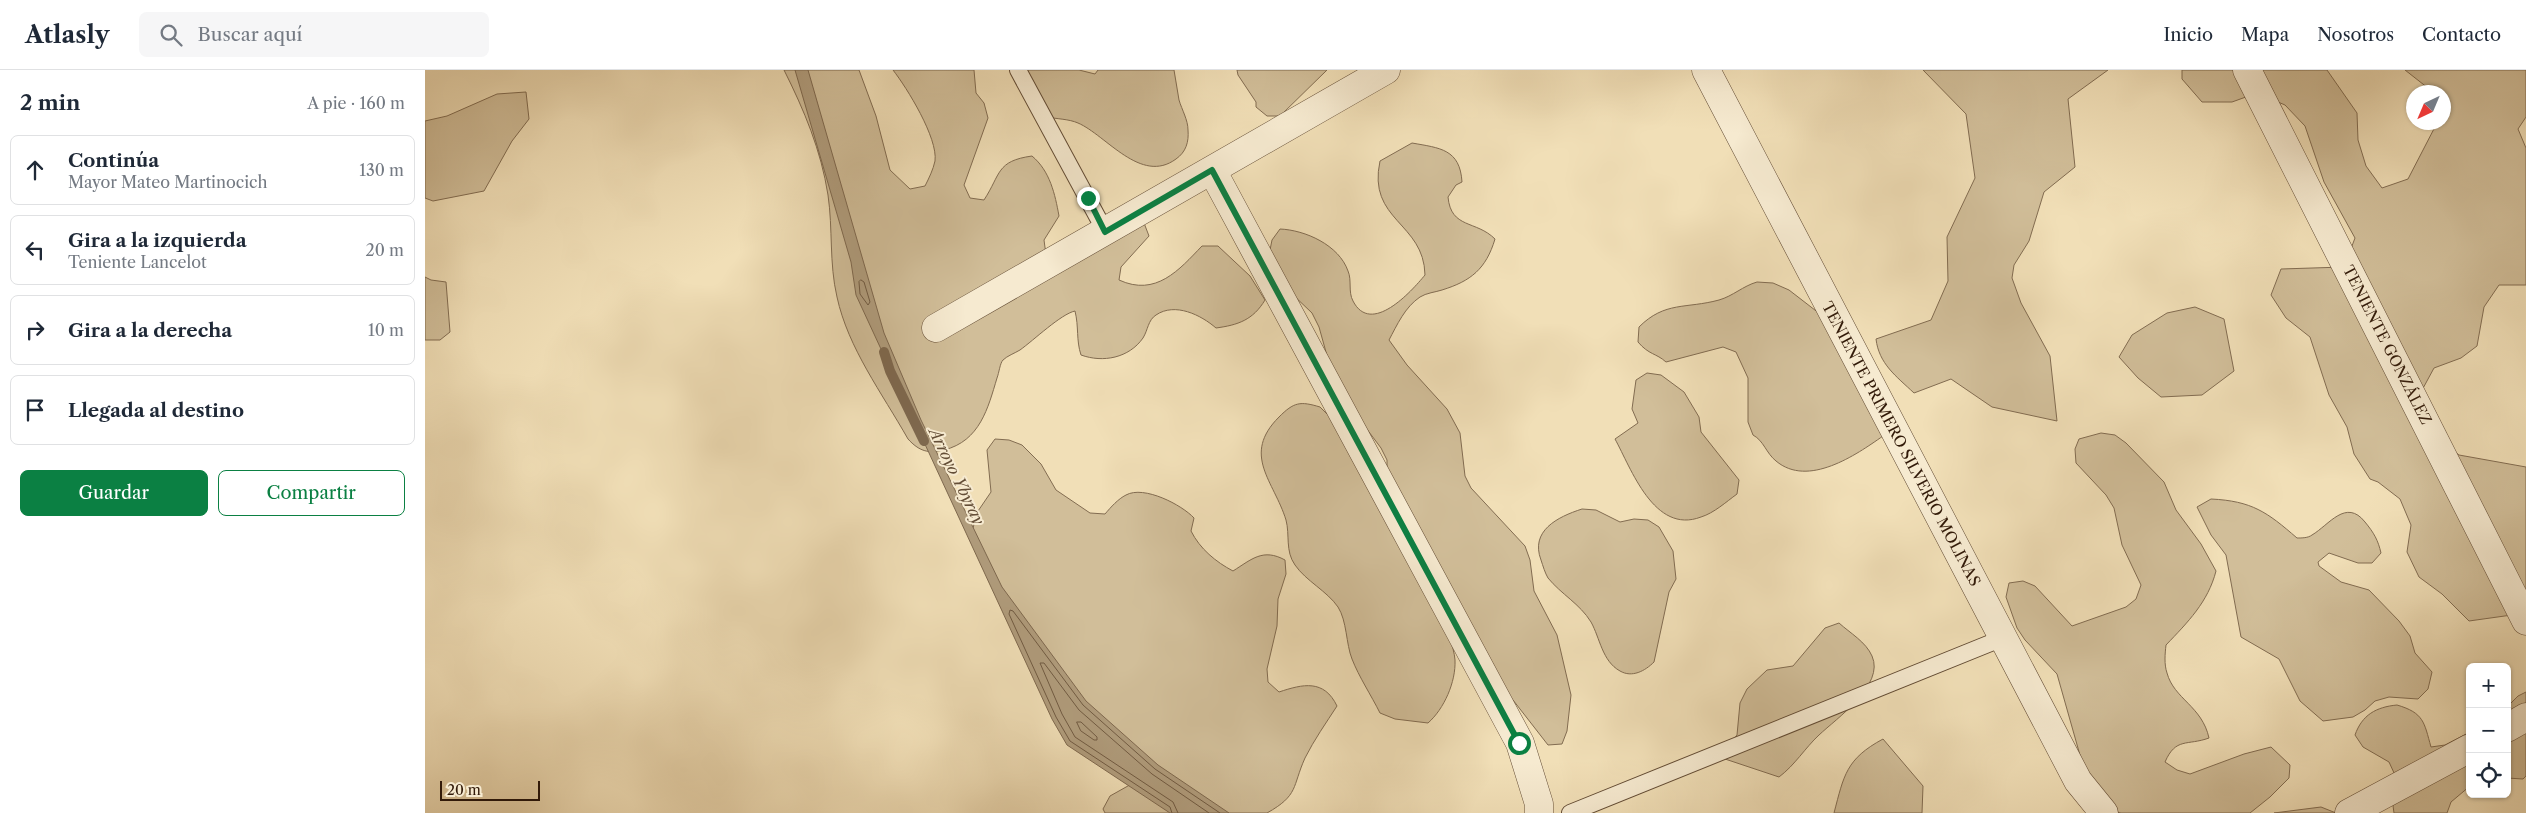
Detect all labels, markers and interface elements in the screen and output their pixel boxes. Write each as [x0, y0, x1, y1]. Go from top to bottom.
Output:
search box [139, 12, 489, 57]
text: Atlasly [25, 20, 109, 49]
icon: search [157, 21, 185, 49]
text: Buscar aquí [197, 23, 302, 46]
text: Inicio [2164, 24, 2213, 46]
text: Mapa [2241, 24, 2289, 46]
text: Nosotros [2317, 24, 2394, 46]
text: Contacto [2422, 24, 2501, 46]
north arrow [2406, 85, 2451, 130]
text: 2 min [20, 90, 80, 115]
text: A pie · 160 m [307, 93, 405, 113]
text: Continúa [68, 149, 159, 172]
icon: ahead [21, 156, 49, 184]
text: 130 m [359, 160, 404, 180]
text: Mayor Mateo Martinocich [68, 172, 267, 192]
route end [1077, 187, 1100, 210]
text: Gira a la izquierda [68, 229, 247, 252]
icon: left [21, 236, 49, 264]
text: 20 m [365, 240, 404, 260]
text: Teniente Lancelot [68, 252, 207, 272]
street label: TENIENTE GONZÁLEZ [2339, 262, 2436, 428]
street label: TENIENTE PRIMERO SILVERIO MOLINAS [1818, 298, 1985, 589]
icon: right [21, 316, 49, 344]
text: Gira a la derecha [68, 319, 232, 342]
text: 10 m [368, 320, 404, 340]
icon: arrive [21, 396, 49, 424]
text: Llegada al destino [68, 399, 244, 422]
water label: Arroyo Ybyray [924, 421, 989, 528]
button: Guardar [20, 470, 208, 516]
button: Compartir [218, 470, 405, 516]
map controls [2466, 663, 2511, 798]
button: + [2466, 663, 2511, 708]
button: − [2466, 708, 2511, 753]
route start [1508, 732, 1531, 755]
button: locate [2466, 753, 2511, 798]
scale bar [440, 778, 540, 801]
text: 20 m [447, 781, 481, 799]

